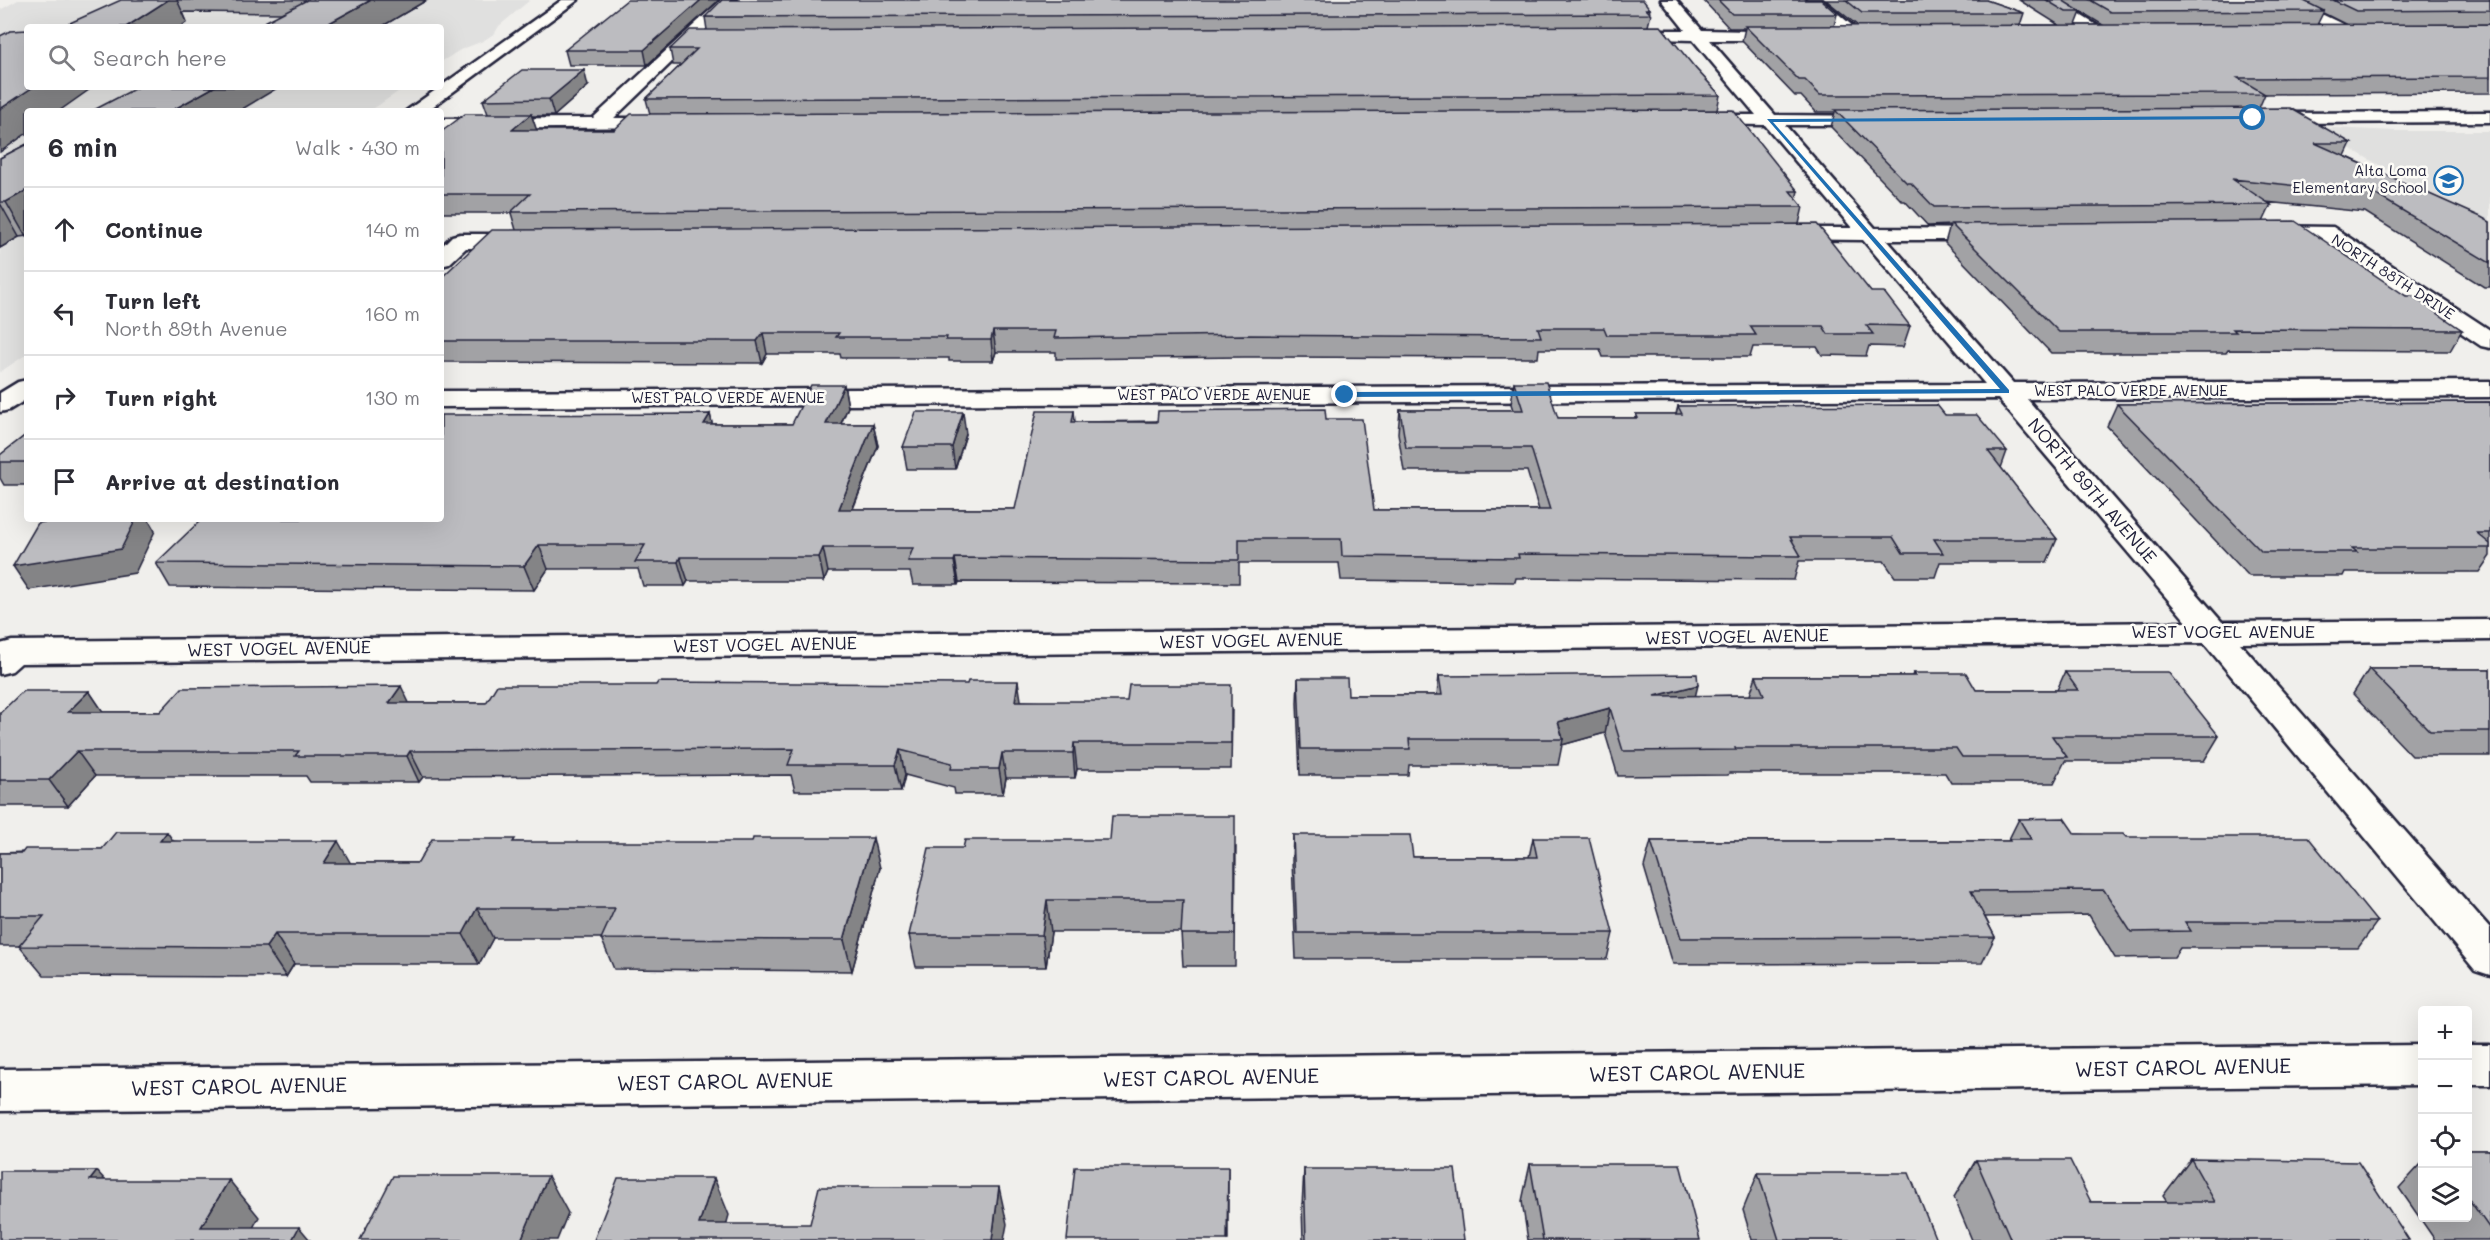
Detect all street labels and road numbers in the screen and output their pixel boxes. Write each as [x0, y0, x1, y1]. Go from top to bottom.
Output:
street label: NORTH 88TH DRIVE [2328, 229, 2459, 324]
street label: WEST PALO VERDE AVENUE [2034, 380, 2228, 400]
street label: WEST PALO VERDE AVENUE [1117, 384, 1311, 404]
street label: WEST PALO VERDE AVENUE [631, 387, 825, 407]
street label: NORTH 89TH AVENUE [2023, 413, 2163, 568]
street label: WEST VOGEL AVENUE [2131, 619, 2315, 643]
street label: WEST VOGEL AVENUE [1645, 622, 1829, 650]
street label: WEST VOGEL AVENUE [1159, 626, 1343, 654]
street label: WEST VOGEL AVENUE [673, 630, 857, 658]
street label: WEST VOGEL AVENUE [187, 634, 371, 662]
street label: WEST CAROL AVENUE [2074, 1051, 2291, 1082]
street label: WEST CAROL AVENUE [1588, 1056, 1805, 1087]
street label: WEST CAROL AVENUE [1102, 1061, 1319, 1092]
street label: WEST CAROL AVENUE [616, 1065, 833, 1096]
street label: WEST CAROL AVENUE [130, 1070, 347, 1101]

